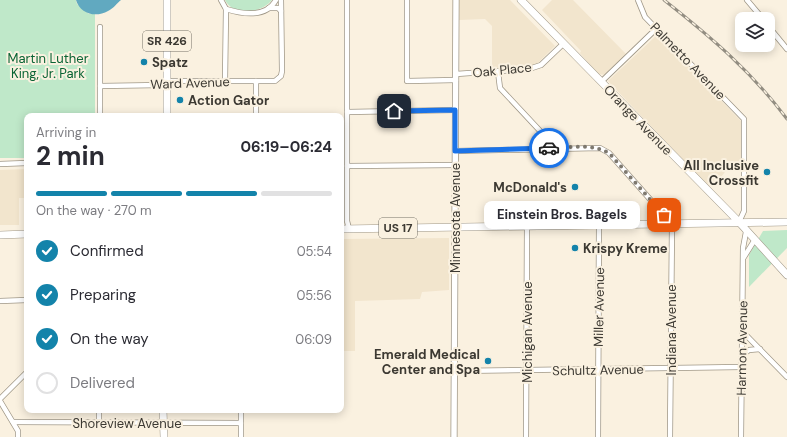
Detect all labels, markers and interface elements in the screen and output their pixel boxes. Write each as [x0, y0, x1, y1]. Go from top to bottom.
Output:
map controls [735, 12, 775, 52]
button: layers [735, 12, 775, 52]
street label: Palmetto Avenue [647, 19, 729, 103]
road number: SR 426 [143, 31, 191, 51]
park label: Martin Luther King, Jr. Park [7, 50, 89, 82]
place label: Spatz [152, 54, 188, 71]
marker: Spatz [139, 57, 149, 67]
street label: Oak Place [472, 58, 532, 82]
street label: Ward Avenue [150, 73, 230, 93]
street label: Orange Avenue [600, 81, 676, 159]
place label: Action Gator [188, 92, 270, 109]
pin [377, 94, 411, 128]
marker: Action Gator [175, 95, 185, 105]
icon: home [383, 100, 405, 122]
text: Arriving in [36, 124, 96, 141]
courier [529, 128, 569, 168]
text: 06:19–06:24 [241, 137, 332, 157]
icon: car [538, 137, 560, 159]
text: 2 min [36, 139, 105, 173]
place label: All Inclusive Crossfit [684, 157, 759, 189]
street label: Minnesota Avenue [447, 163, 464, 273]
marker: All Inclusive Crossfit [762, 167, 772, 177]
place label: McDonald's [493, 179, 567, 196]
marker: McDonald's [570, 182, 580, 192]
pin [647, 198, 681, 232]
callout: Einstein Bros. Bagels [484, 201, 640, 229]
text: On the way · 270 m [36, 202, 152, 219]
icon: bag [653, 204, 675, 226]
text: Einstein Bros. Bagels [497, 206, 627, 223]
road number: US 17 [379, 218, 417, 238]
icon: check [36, 240, 58, 262]
place label: Krispy Kreme [583, 240, 668, 257]
text: Confirmed [70, 241, 144, 261]
text: 05:54 [297, 243, 332, 260]
marker: Krispy Kreme [570, 243, 580, 253]
street label: Miller Avenue [590, 267, 608, 347]
street label: Michigan Avenue [519, 281, 536, 383]
icon: check [36, 284, 58, 306]
street label: Indiana Avenue [663, 284, 680, 376]
text: Preparing [70, 285, 136, 305]
text: 05:56 [296, 287, 332, 304]
street label: Harmon Avenue [733, 300, 751, 396]
icon: check [36, 328, 58, 350]
text: On the way [70, 329, 149, 349]
text: 06:09 [295, 331, 332, 348]
place label: Emerald Medical Center and Spa [374, 346, 480, 378]
marker: Emerald Medical Center and Spa [483, 356, 493, 366]
street label: Schultz Avenue [552, 361, 644, 379]
text: Delivered [70, 373, 135, 393]
street label: Shoreview Avenue [72, 415, 182, 432]

